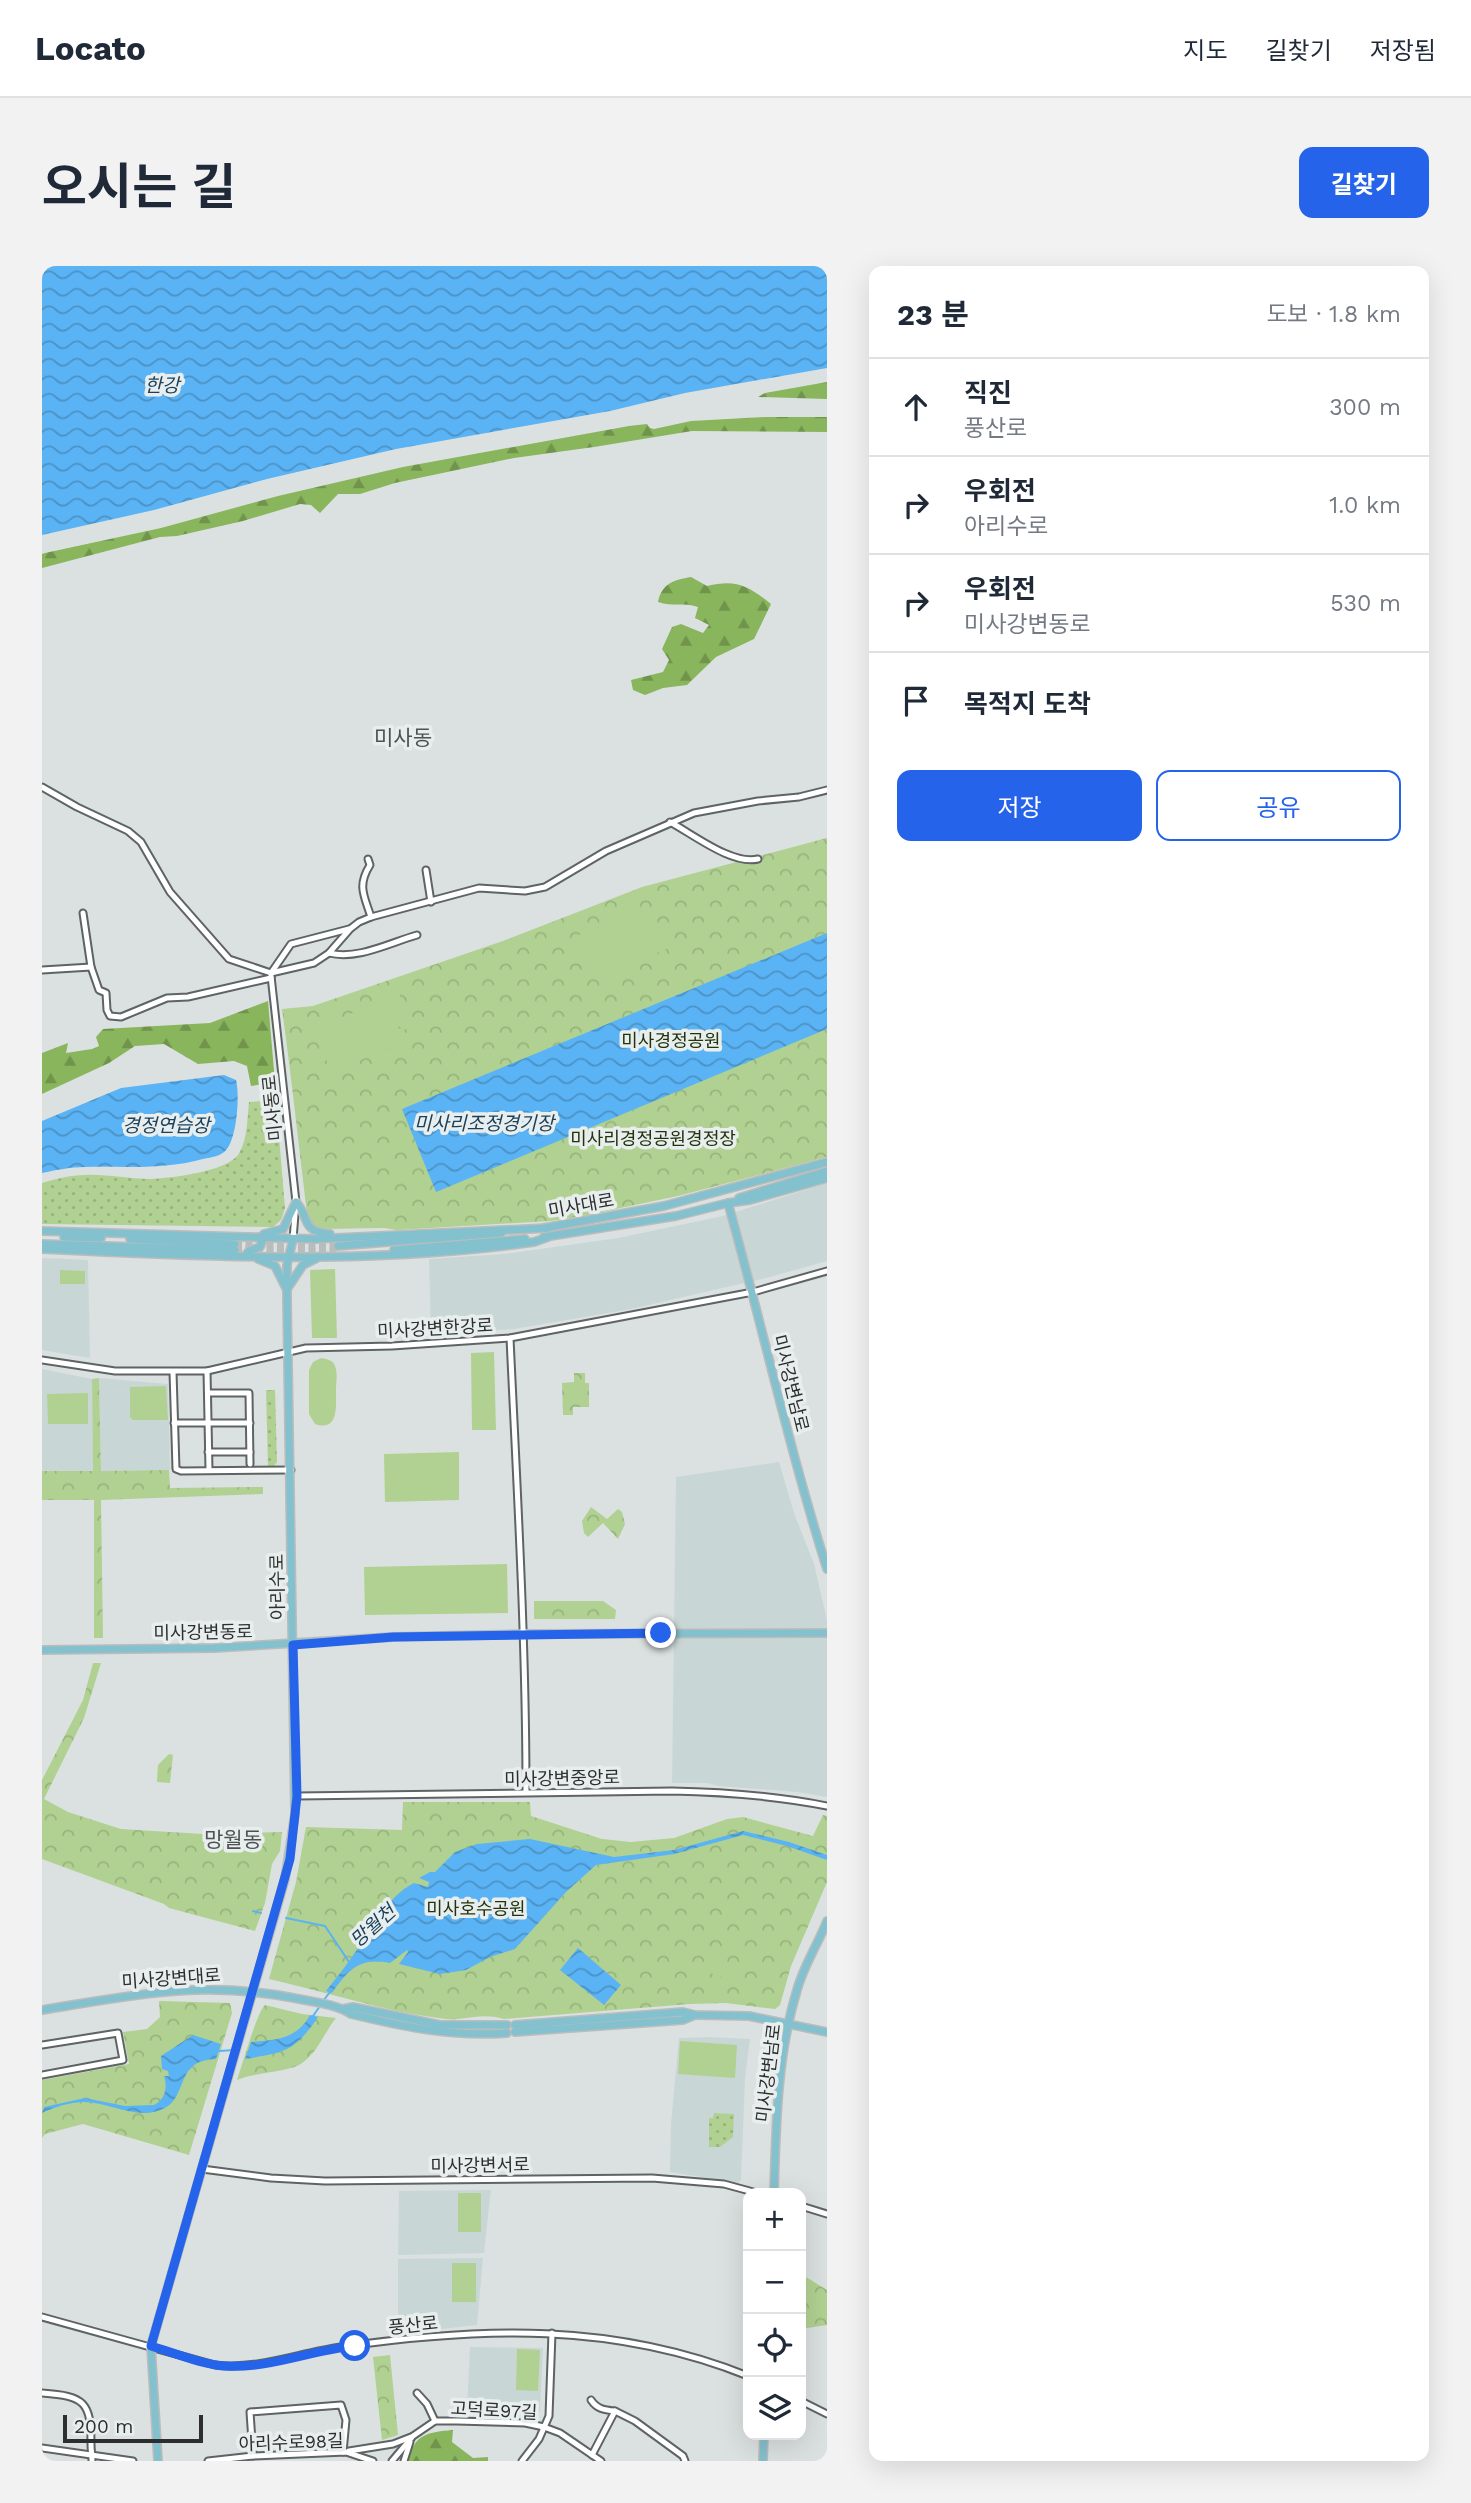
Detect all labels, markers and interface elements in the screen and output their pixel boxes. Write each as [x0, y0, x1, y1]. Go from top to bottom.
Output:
text: Locato [35, 29, 146, 68]
text: 지도 [1183, 37, 1228, 65]
text: 길찾기 [1266, 37, 1332, 65]
text: 저장됨 [1370, 37, 1436, 65]
button: 길찾기 [1299, 147, 1429, 218]
text: 오시는 길 [42, 158, 236, 216]
text: 23 분 [897, 297, 969, 332]
text: 도보 · 1.8 km [1266, 301, 1401, 328]
water label: 한강 [145, 374, 182, 397]
text: 직진 [964, 378, 1012, 408]
icon: ahead [897, 388, 935, 426]
text: 300 m [1329, 394, 1401, 421]
text: 풍산로 [964, 415, 1027, 442]
text: 우회전 [964, 476, 1036, 506]
icon: right [897, 486, 935, 524]
text: 1.0 km [1329, 492, 1401, 519]
text: 아리수로 [964, 513, 1049, 540]
text: 우회전 [964, 574, 1036, 604]
icon: right [897, 584, 935, 622]
text: 530 m [1330, 590, 1401, 617]
text: 미사강변동로 [964, 611, 1091, 638]
icon: arrive [897, 682, 935, 720]
text: 목적지 도착 [964, 689, 1091, 719]
district label: 미사동 [374, 725, 432, 750]
button: 저장 [897, 770, 1142, 841]
button: 공유 [1156, 770, 1401, 841]
park label: 미사경정공원 [621, 1030, 721, 1051]
street label: 미사동로 [258, 1074, 286, 1142]
water label: 미사리조정경기장 [414, 1112, 556, 1135]
water label: 경정연습장 [122, 1114, 212, 1137]
park label: 미사리경정공원경정장 [570, 1128, 736, 1149]
street label: 미사대로 [547, 1189, 615, 1221]
street label: 미사강변한강로 [377, 1314, 493, 1342]
street label: 미사강변남로 [769, 1332, 813, 1434]
street label: 아리수로 [266, 1554, 288, 1620]
route end [645, 1617, 676, 1648]
street label: 미사강변동로 [153, 1621, 253, 1643]
street label: 미사강변중앙로 [504, 1766, 620, 1790]
district label: 망월동 [204, 1827, 262, 1852]
park label: 미사호수공원 [426, 1898, 526, 1919]
water label: 망월천 [346, 1899, 401, 1952]
street label: 미사강변대로 [121, 1964, 221, 1992]
street label: 미사강변남로 [752, 2022, 784, 2124]
street label: 미사강변서로 [430, 2154, 530, 2176]
map controls [743, 2188, 806, 2440]
button: + [743, 2188, 806, 2251]
button: − [743, 2251, 806, 2314]
street label: 풍산로 [387, 2312, 439, 2338]
button: locate [743, 2314, 806, 2377]
route start [339, 2330, 370, 2361]
button: layers [743, 2377, 806, 2440]
street label: 고덕로97길 [450, 2397, 538, 2423]
scale bar [63, 2412, 203, 2444]
text: 200 m [74, 2415, 133, 2438]
street label: 아리수로98길 [238, 2430, 344, 2454]

